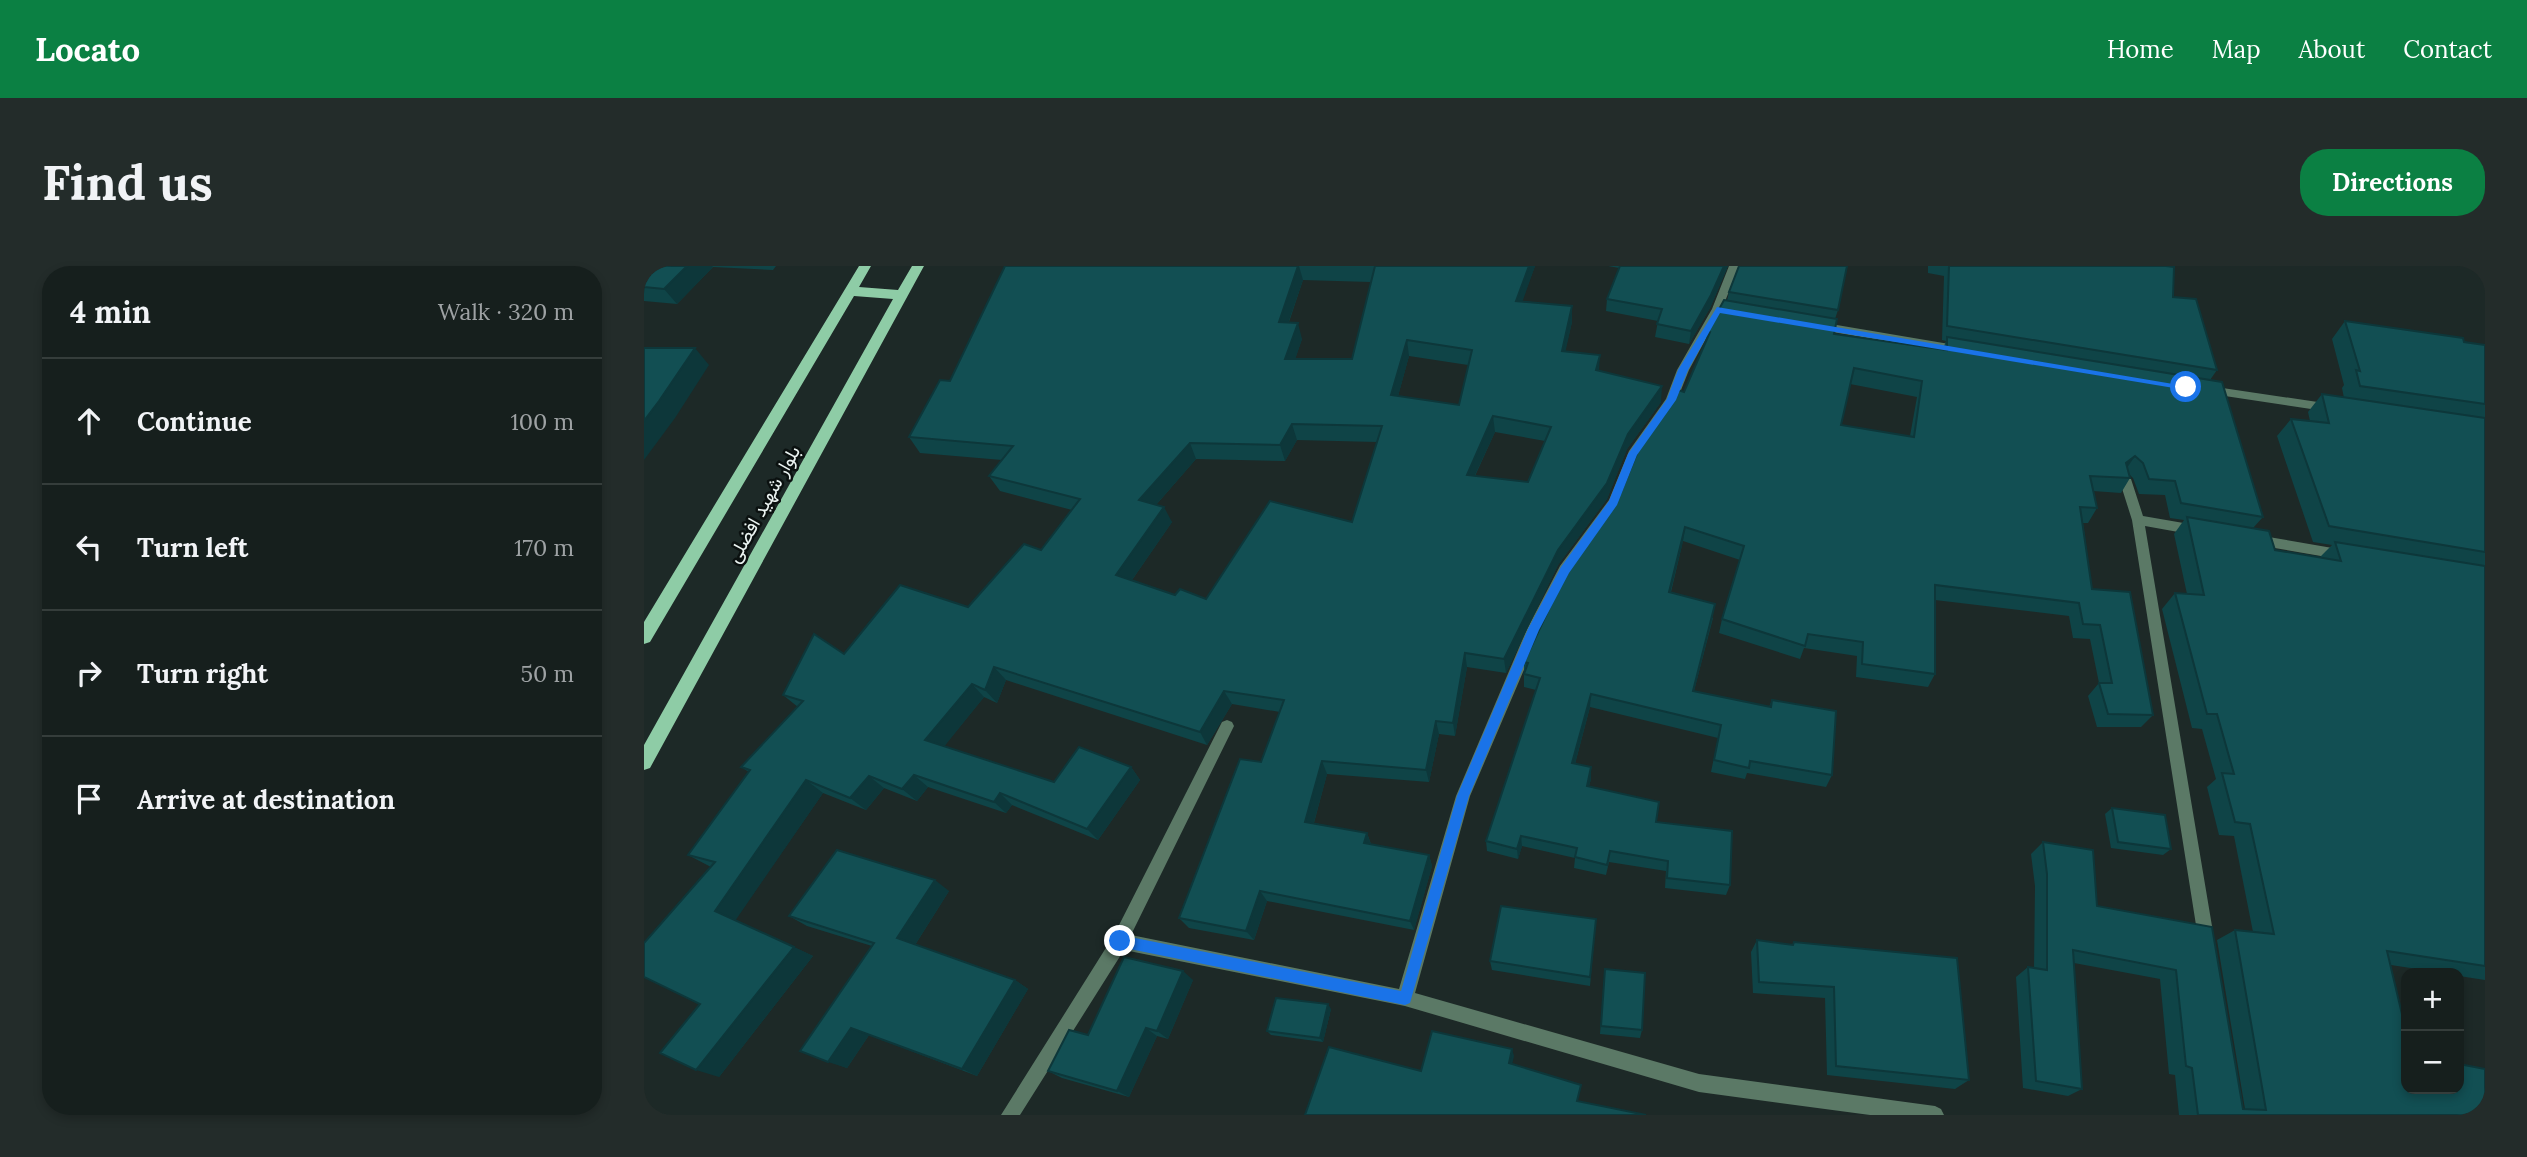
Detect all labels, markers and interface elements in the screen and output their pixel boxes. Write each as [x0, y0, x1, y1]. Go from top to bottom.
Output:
text: Locato [35, 28, 140, 70]
text: Home [2107, 34, 2174, 65]
text: Map [2212, 34, 2261, 65]
text: About [2299, 34, 2365, 65]
text: Contact [2403, 34, 2492, 65]
button: Directions [2300, 149, 2485, 216]
text: Find us [42, 151, 213, 213]
text: 4 min [70, 293, 151, 331]
text: Walk · 320 m [438, 297, 574, 326]
route start [2170, 371, 2201, 402]
icon: ahead [70, 402, 108, 440]
text: Continue [137, 405, 252, 438]
text: 100 m [510, 407, 574, 436]
street label: بلوار شهید افضلی [721, 441, 805, 567]
icon: left [70, 528, 108, 566]
text: Turn left [137, 531, 248, 564]
text: 170 m [514, 533, 574, 562]
icon: right [70, 654, 108, 692]
text: Turn right [137, 657, 268, 690]
text: 50 m [521, 659, 574, 688]
icon: arrive [70, 780, 108, 818]
text: Arrive at destination [137, 783, 395, 816]
route end [1104, 925, 1135, 956]
map controls [2401, 968, 2464, 1094]
button: + [2401, 968, 2464, 1031]
button: − [2401, 1031, 2464, 1094]

